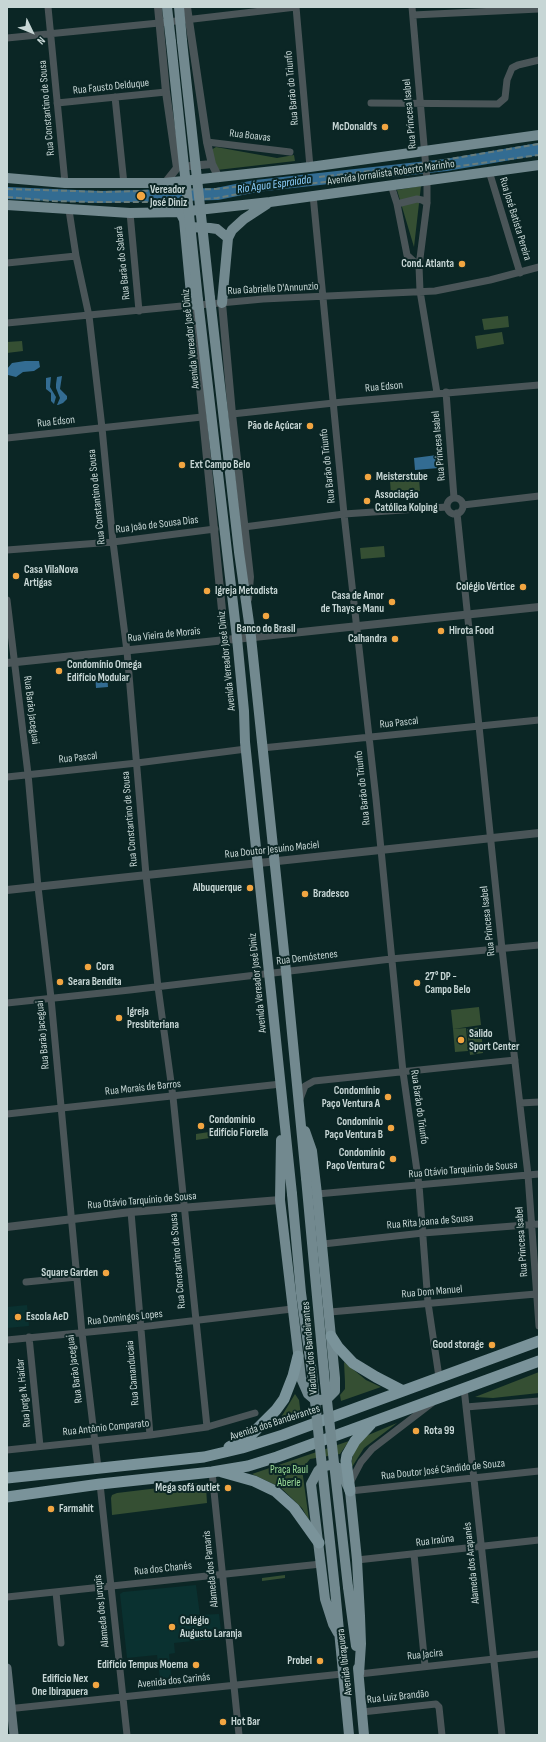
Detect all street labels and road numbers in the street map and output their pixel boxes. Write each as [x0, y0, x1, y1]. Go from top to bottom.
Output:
street label: Rua Barão do Triunfo [282, 50, 302, 126]
street label: Rua Constantino de Sousa [36, 60, 58, 156]
street label: Rua Fausto Delduque [72, 76, 150, 98]
street label: Rua Princesa Isabel [400, 78, 420, 150]
street label: Rua Boavas [229, 127, 271, 145]
street label: Avenida Jornalista Roberto Marinho [327, 158, 455, 188]
street label: Rua José Batista Pereira [496, 176, 534, 262]
street label: Rua Barão do Sabará [113, 225, 133, 301]
street label: Rua Gabrielle D'Annunzio [227, 280, 319, 298]
street label: Avenida Vereador José Diniz [179, 288, 203, 390]
street label: Rua Edson [365, 379, 403, 395]
street label: Rua Princesa Isabel [429, 410, 449, 482]
street label: Rua Edson [36, 413, 76, 431]
street label: Rua Barão do Triunfo [318, 428, 338, 504]
street label: Rua Constantino de Sousa [85, 449, 109, 545]
street label: Rua João de Sousa Dias [115, 513, 199, 537]
street label: Avenida Vereador José Diniz [215, 610, 239, 712]
street label: Rua Vieira de Morais [127, 625, 201, 645]
street label: Rua Barão Jaceguai [20, 675, 42, 745]
street label: Rua Pascal [379, 714, 419, 732]
street label: Rua Pascal [58, 749, 98, 767]
street label: Rua Barão do Triunfo [353, 750, 373, 826]
street label: Rua Constantino de Sousa [119, 771, 141, 867]
street label: Rua Doutor Jesuíno Maciel [224, 838, 320, 862]
street label: Rua Princesa Isabel [478, 885, 498, 957]
street label: Avenida Vereador José Diniz [246, 932, 270, 1034]
street label: Rua Demóstenes [276, 948, 338, 968]
street label: Rua Barão Jaceguai [33, 1000, 53, 1070]
street label: Rua Barão do Triunfo [407, 1069, 431, 1145]
street label: Rua Morais de Barros [104, 1077, 182, 1099]
street label: Rua Otávio Tarquínio de Sousa [408, 1159, 518, 1181]
street label: Rua Otávio Tarquínio de Sousa [87, 1190, 197, 1212]
street label: Rua Princesa Isabel [513, 1206, 531, 1278]
street label: Rua Rita Joana de Sousa [386, 1212, 474, 1232]
street label: Rua Constantino de Sousa [167, 1213, 189, 1309]
street label: Rua Dom Manuel [401, 1283, 463, 1301]
street label: Viaduto dos Bandeirantes [299, 1301, 321, 1395]
street label: Rua Domingos Lopes [87, 1307, 163, 1329]
street label: Rua Barão Jaceguai [64, 1334, 86, 1404]
street label: Rua Camanducaia [124, 1340, 142, 1406]
street label: Rua Jorge N. Haidar [14, 1358, 34, 1428]
street label: Avenida dos Bandeirantes [228, 1402, 322, 1444]
street label: Rua Antônio Comparato [62, 1417, 150, 1439]
street label: Rua Doutor José Cândido de Souza [380, 1457, 506, 1483]
street label: Alameda dos Arapanés [461, 1522, 483, 1604]
street label: Alameda dos Pamaris [200, 1530, 222, 1608]
street label: Rua Iraúna [415, 1532, 455, 1550]
street label: Rua dos Chanés [134, 1559, 192, 1579]
street label: Alameda dos Jurupis [92, 1574, 112, 1648]
street label: Avenida Ibirapuera [334, 1628, 356, 1696]
street label: Rua Jacira [407, 1647, 443, 1663]
street label: Avenida dos Carinás [137, 1671, 211, 1691]
street label: Rua Luiz Brandão [366, 1687, 430, 1707]

